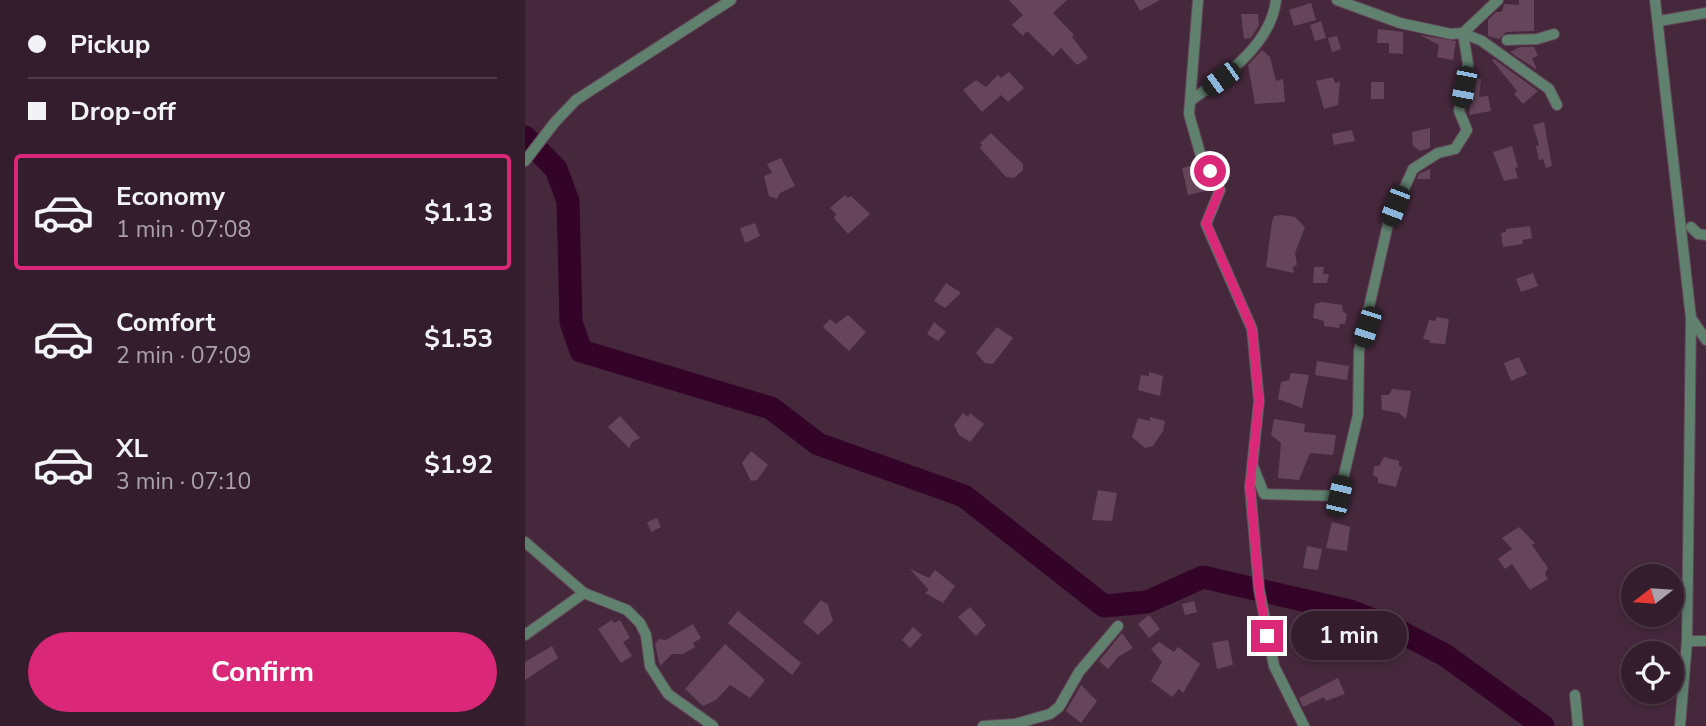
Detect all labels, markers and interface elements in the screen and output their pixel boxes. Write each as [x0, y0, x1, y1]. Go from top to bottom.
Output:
text: Pickup [70, 27, 150, 62]
car [1198, 58, 1245, 100]
car [1450, 64, 1479, 110]
text: Drop-off [70, 94, 176, 129]
route start [1194, 155, 1226, 187]
text: Economy [116, 179, 225, 214]
icon: car [32, 181, 95, 244]
car [1378, 183, 1413, 229]
text: $1.13 [424, 195, 493, 230]
text: 1 min · 07:08 [116, 214, 251, 245]
car [1351, 304, 1384, 350]
text: Comfort [116, 305, 216, 340]
icon: car [32, 307, 95, 370]
text: $1.53 [424, 321, 493, 356]
text: 2 min · 07:09 [116, 340, 251, 371]
text: XL [116, 431, 148, 466]
icon: car [32, 433, 95, 496]
text: $1.92 [424, 447, 493, 482]
text: 3 min · 07:10 [116, 466, 251, 497]
car [1325, 473, 1354, 519]
north arrow [1621, 564, 1683, 626]
map controls [1621, 564, 1684, 704]
callout: 1 min [1291, 612, 1407, 660]
route end [1251, 620, 1283, 652]
text: 1 min [1319, 620, 1379, 651]
button: Confirm [28, 632, 497, 712]
button: locate [1621, 641, 1684, 704]

